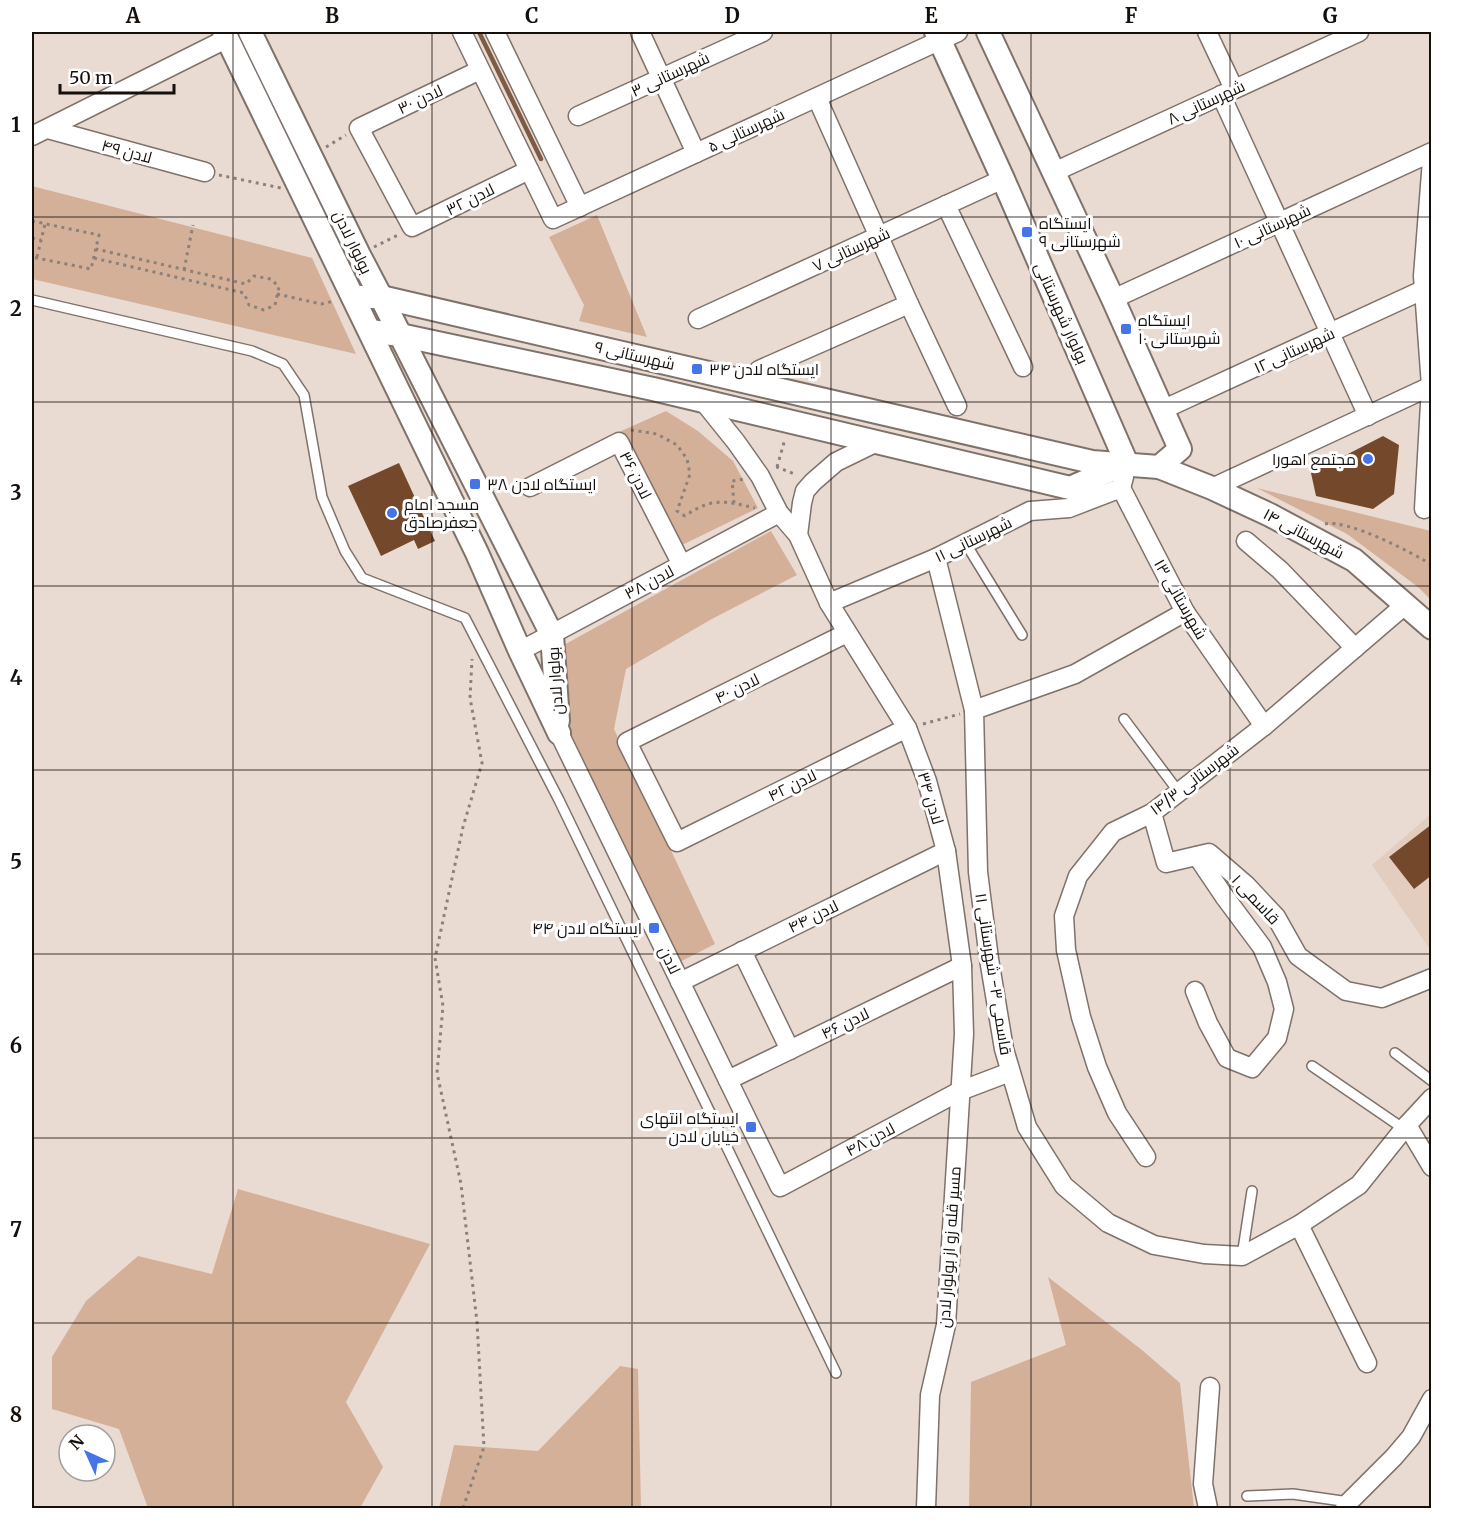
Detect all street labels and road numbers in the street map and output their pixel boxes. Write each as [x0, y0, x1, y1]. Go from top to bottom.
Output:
street label: شهرستانی ۳ [628, 47, 713, 102]
street label: شهرستانی ۸ [1164, 75, 1248, 130]
street label: لادن ۳۰ [394, 80, 446, 119]
street label: شهرستانی ۵ [705, 104, 788, 157]
street label: لادن ۴۹ [99, 135, 154, 168]
street label: لادن ۳۲ [442, 179, 498, 220]
street label: شهرستانی ۱۰ [1230, 200, 1314, 253]
street label: بولوار لادن [328, 207, 377, 277]
street label: شهرستانی ۷ [809, 222, 893, 277]
street label: بولوار شهرستانی [1030, 259, 1093, 367]
street label: شهرستانی ۱۲ [1250, 323, 1338, 378]
street label: شهرستانی ۹ [593, 336, 677, 375]
street label: لادن ۳۶ [615, 448, 656, 503]
street label: شهرستانی ۱۴ [1260, 503, 1348, 564]
street label: شهرستانی ۱۱ [931, 512, 1015, 567]
street label: شهرستانی ۱۳ [1149, 555, 1212, 643]
street label: لادن ۳۸ [621, 561, 678, 604]
street label: بولوار لادن [543, 646, 568, 716]
street label: لادن ۴۰ [711, 669, 763, 708]
street label: شهرستانی ۱۴/۳ [1146, 739, 1243, 820]
street label: لادن ۴۲ [764, 765, 820, 806]
street label: لادن ۳۴ [913, 769, 948, 827]
street label: قاسمی ۱ [1227, 870, 1284, 929]
street label: قاسمی ۳- شهرستانی ۱۱ [970, 892, 1017, 1057]
street label: لادن ۴۴ [784, 895, 842, 938]
street label: لادن [654, 943, 685, 978]
street label: لادن ۴۶ [818, 1003, 873, 1044]
street label: لادن ۴۸ [842, 1118, 899, 1161]
street label: مسیر قله زو از بولوار لادن [933, 1165, 966, 1329]

